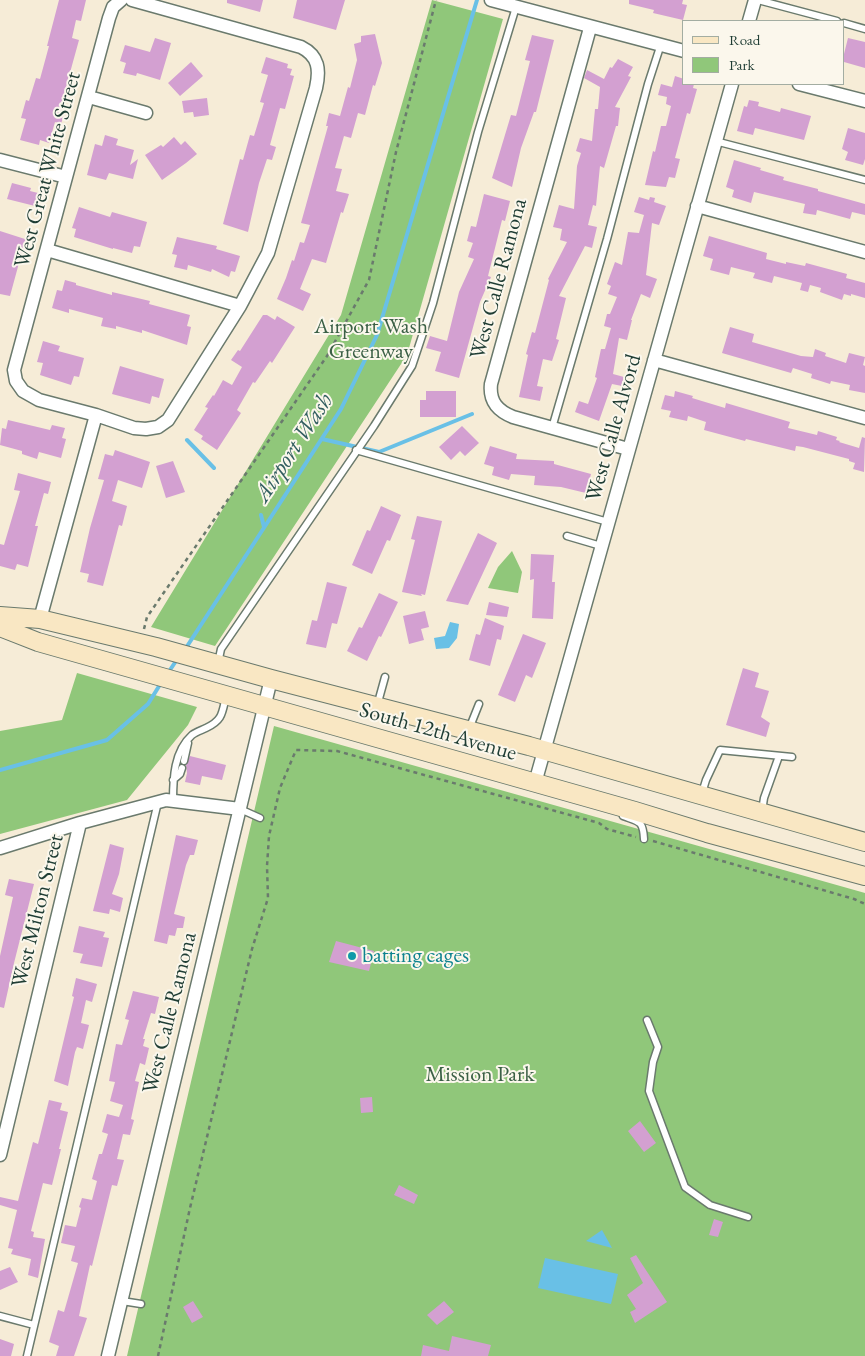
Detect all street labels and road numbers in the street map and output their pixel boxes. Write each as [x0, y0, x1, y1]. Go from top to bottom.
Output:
street label: West Great White Street [9, 69, 87, 271]
street label: West Calle Ramona [465, 196, 533, 362]
street label: West Calle Alvord [580, 351, 648, 505]
street label: South 12th Avenue [356, 697, 520, 767]
street label: West Milton Street [6, 831, 70, 991]
street label: West Calle Ramona [137, 929, 203, 1097]

